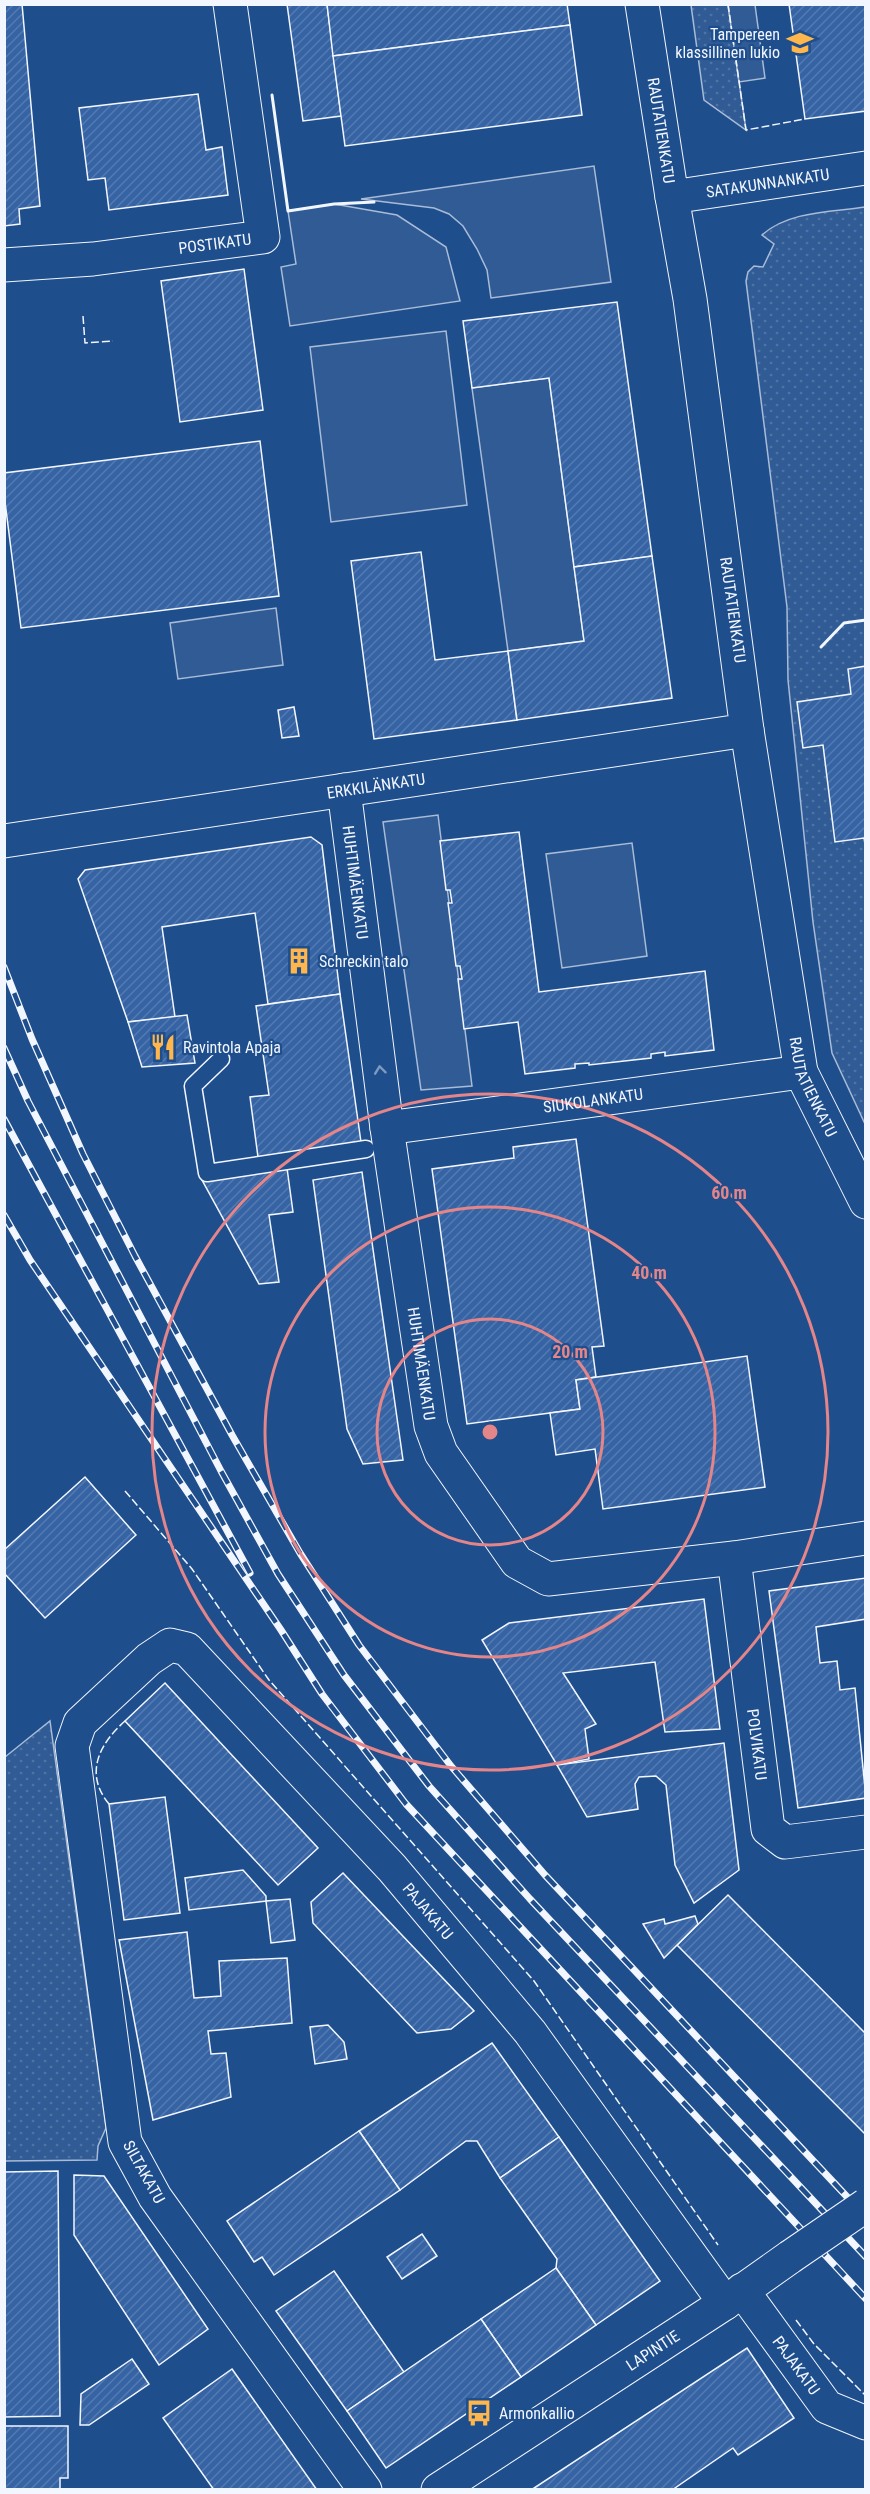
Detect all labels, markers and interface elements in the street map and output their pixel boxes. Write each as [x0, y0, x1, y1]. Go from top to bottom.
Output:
place label: Tampereen klassillinen lukio [675, 25, 780, 62]
school or university icon: Tampereen klassillinen lukio [785, 28, 815, 58]
street label: RAUTATIENKATU [644, 76, 679, 185]
street label: SATAKUNNANKATU [705, 164, 831, 201]
street label: POSTIKATU [177, 229, 252, 257]
street label: RAUTATIENKATU [716, 556, 750, 664]
street label: ERKKILÄNKATU [325, 769, 426, 802]
street label: HUHTIMÄENKATU [339, 824, 372, 940]
building icon: Schreckin talo [284, 946, 314, 976]
place label: Schreckin talo [319, 952, 408, 971]
restaurant icon: Ravintola Apaja [148, 1032, 178, 1062]
street label: RAUTATIENKATU [786, 1035, 841, 1140]
place label: Ravintola Apaja [183, 1038, 281, 1057]
one-way arrow [374, 1065, 387, 1074]
street label: SIUKOLANKATU [542, 1084, 644, 1116]
text: 60 m [711, 1182, 747, 1203]
text: 40 m [631, 1262, 667, 1283]
street label: HUHTIMÄENKATU [404, 1306, 440, 1422]
text: 20 m [552, 1341, 588, 1362]
centre of rings [480, 1422, 500, 1442]
street label: POLVIKATU [743, 1708, 771, 1781]
street label: PAJAKATU [399, 1879, 457, 1943]
street label: SILTAKATU [119, 2137, 169, 2207]
street label: LAPINTIE [622, 2326, 683, 2375]
street label: PAJAKATU [769, 2332, 824, 2398]
bus stop icon: Armonkallio [464, 2398, 494, 2428]
place label: Armonkallio [499, 2404, 575, 2423]

